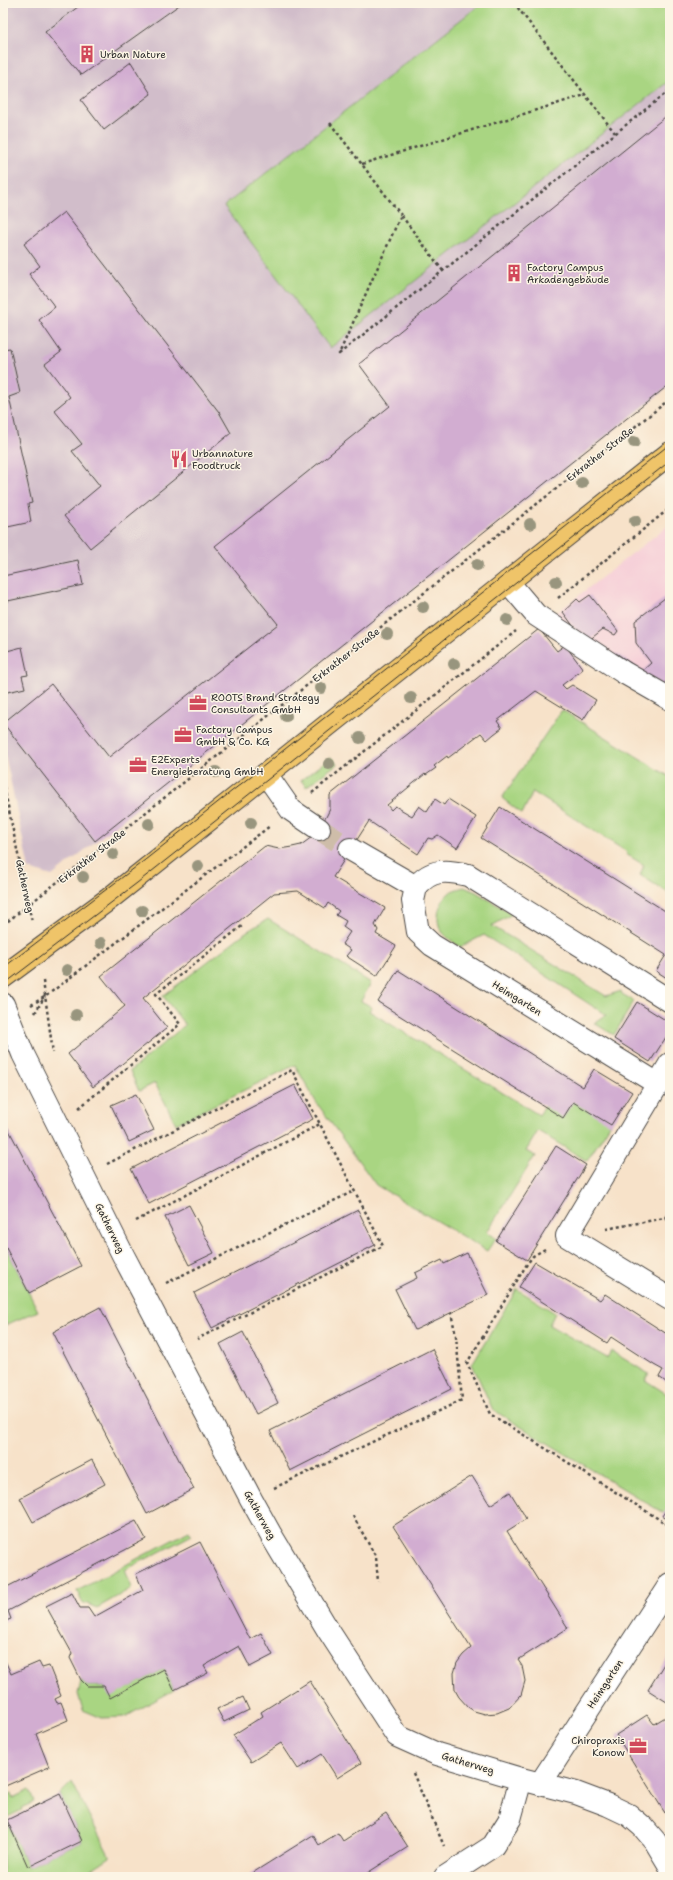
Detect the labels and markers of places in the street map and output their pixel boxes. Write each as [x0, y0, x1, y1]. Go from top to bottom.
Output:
building icon: Urban Nature [77, 44, 97, 64]
place label: Urban Nature [100, 48, 166, 61]
place label: Factory Campus Arkadengebäude [527, 261, 609, 286]
building icon: Factory Campus Arkadengebäude [504, 263, 524, 283]
place label: Urbannature Foodtruck [192, 447, 253, 472]
restaurant icon: Urbannature Foodtruck [169, 449, 189, 469]
place label: ROOTS Brand Strategy Consultants GmbH [211, 691, 320, 716]
office icon: ROOTS Brand Strategy Consultants GmbH [188, 693, 208, 713]
place label: Factory Campus GmbH & Co. KG [196, 723, 273, 748]
office icon: Factory Campus GmbH & Co. KG [173, 725, 193, 745]
place label: E2Experts Energieberatung GmbH [151, 753, 263, 778]
office icon: E2Experts Energieberatung GmbH [128, 755, 148, 775]
place label: Chiropraxis Konow [571, 1734, 625, 1759]
office icon: Chiropraxis Konow [628, 1736, 648, 1756]

